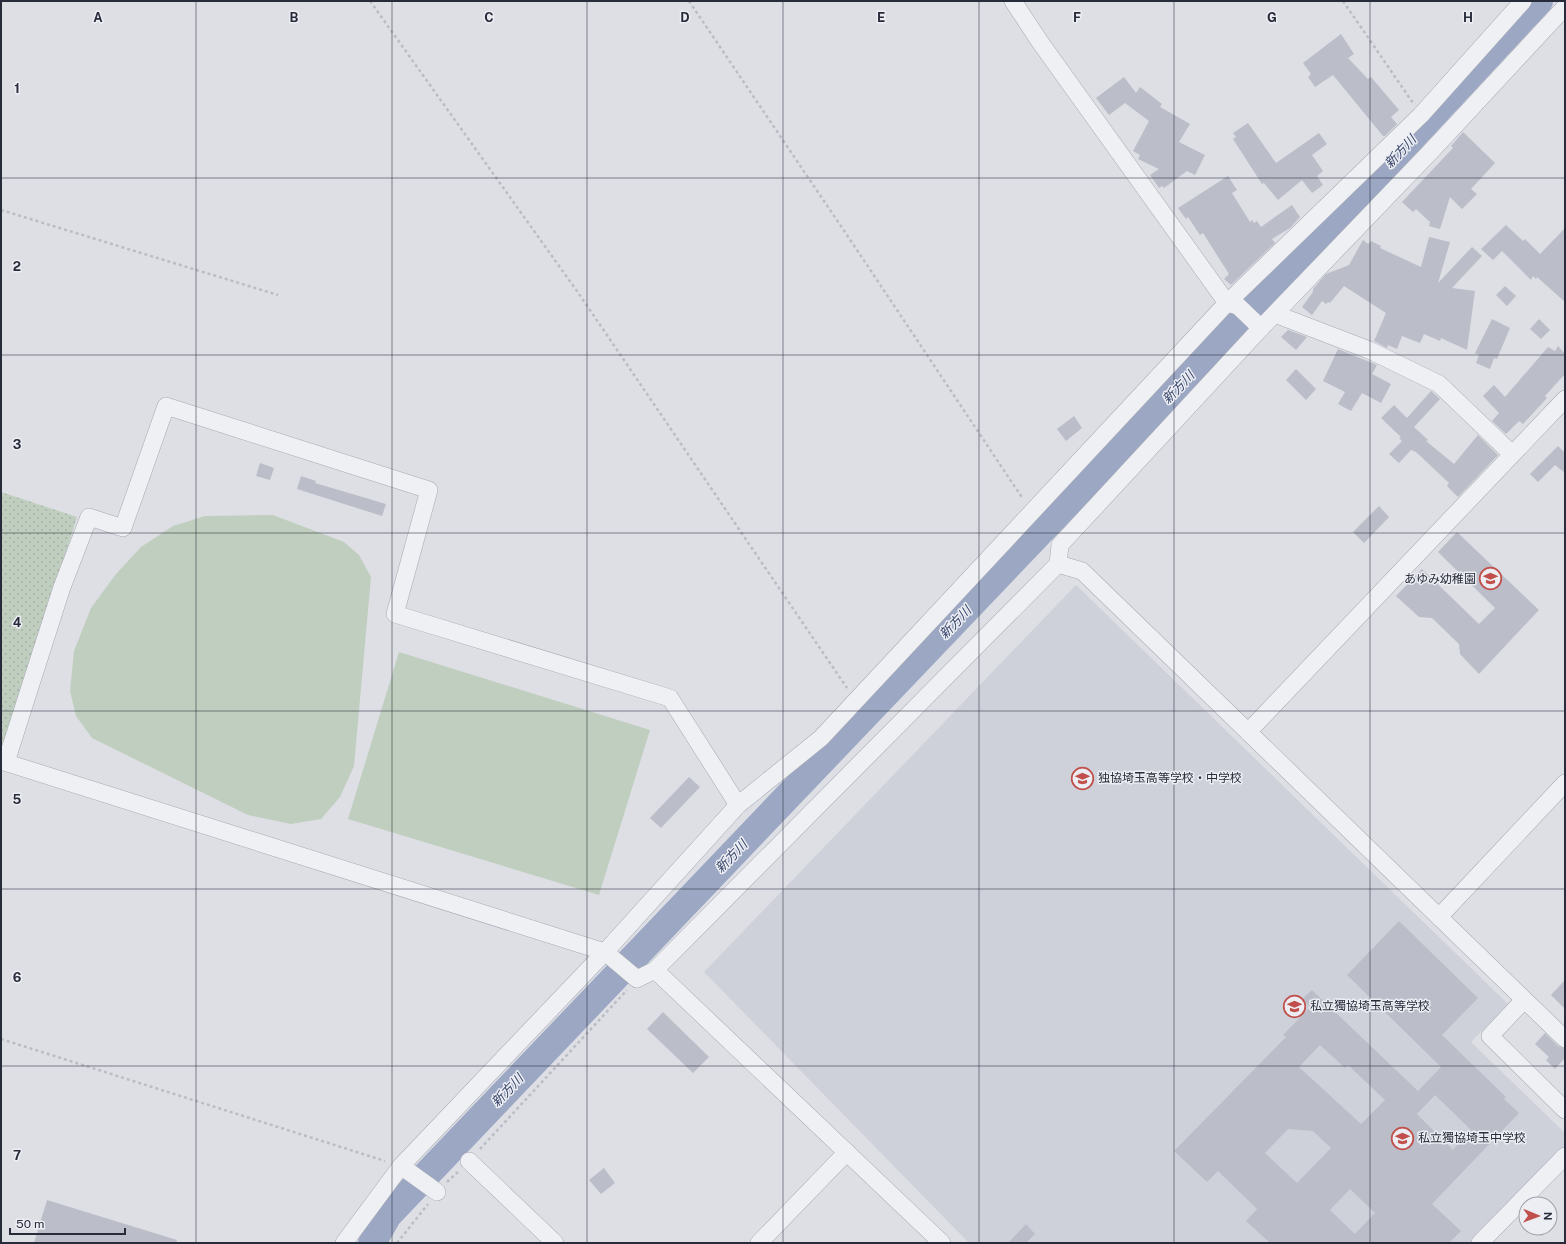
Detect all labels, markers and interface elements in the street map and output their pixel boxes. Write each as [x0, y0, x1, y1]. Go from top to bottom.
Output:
text: A [93, 10, 103, 25]
text: B [290, 10, 299, 25]
text: C [484, 10, 494, 25]
text: D [680, 10, 690, 25]
text: E [877, 10, 885, 25]
text: F [1073, 10, 1081, 25]
text: G [1267, 10, 1277, 25]
text: H [1463, 10, 1473, 25]
text: 1 [14, 81, 20, 96]
water label: 新方川 [1382, 131, 1421, 171]
text: 2 [13, 259, 21, 274]
water label: 新方川 [1159, 367, 1199, 407]
text: 3 [13, 437, 22, 452]
school or university icon: あゆみ幼稚園 [1478, 566, 1504, 592]
place label: あゆみ幼稚園 [1404, 572, 1476, 586]
water label: 新方川 [936, 602, 976, 642]
text: 4 [13, 615, 22, 630]
school or university icon: 独協埼玉高等学校・中学校 [1070, 765, 1096, 791]
place label: 独協埼玉高等学校・中学校 [1098, 771, 1242, 785]
text: 5 [13, 792, 22, 807]
water label: 新方川 [712, 836, 752, 876]
text: 6 [13, 970, 22, 985]
school or university icon: 私立獨協埼玉高等学校 [1281, 993, 1307, 1019]
place label: 私立獨協埼玉高等学校 [1310, 999, 1430, 1013]
water label: 新方川 [488, 1070, 528, 1110]
school or university icon: 私立獨協埼玉中学校 [1390, 1125, 1416, 1151]
place label: 私立獨協埼玉中学校 [1418, 1131, 1526, 1145]
text: 7 [13, 1148, 21, 1163]
north arrow [1518, 1196, 1558, 1236]
scale bar [10, 1210, 125, 1236]
text: N [1542, 1212, 1554, 1221]
text: 50 m [16, 1217, 44, 1231]

